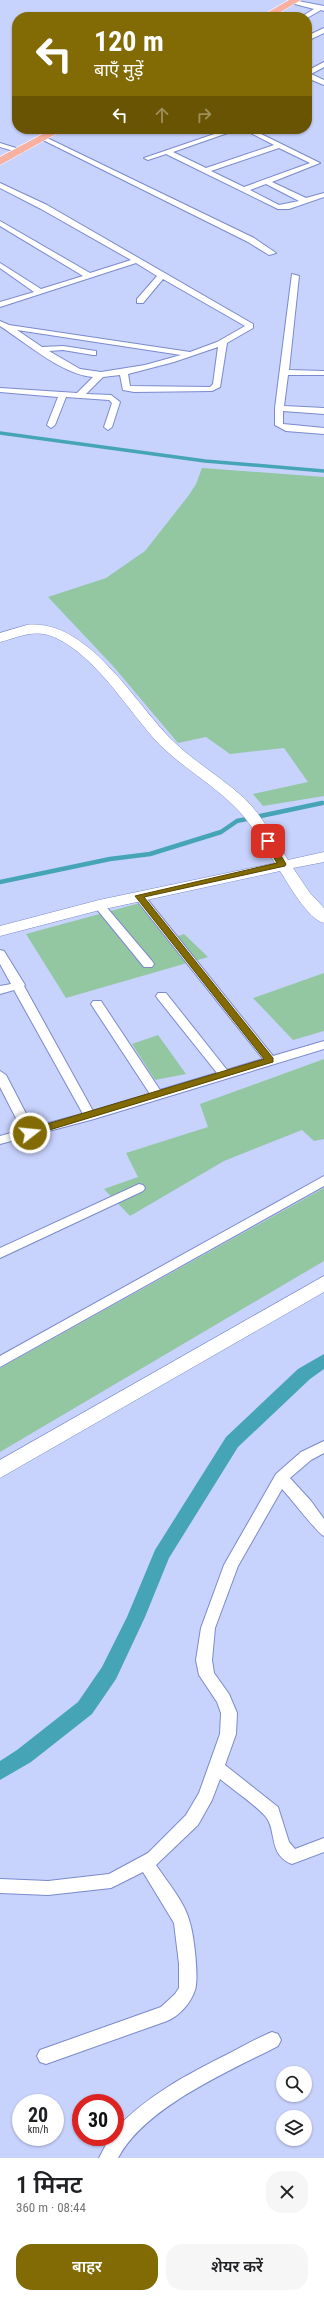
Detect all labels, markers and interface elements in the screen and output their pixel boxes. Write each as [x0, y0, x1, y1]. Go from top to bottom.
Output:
text: 120 m [94, 25, 164, 58]
icon: left [28, 28, 80, 80]
text: बाएँ मुड़ें [94, 59, 143, 80]
icon: left [109, 104, 131, 126]
icon: ahead [151, 104, 173, 126]
icon: right [193, 104, 215, 126]
pin [251, 824, 285, 858]
icon: arrive [257, 830, 279, 852]
position arrow [9, 1112, 51, 1154]
map controls [276, 2066, 312, 2146]
button: search [276, 2066, 312, 2102]
speed limit sign: 30 [72, 2094, 124, 2146]
text: 20 [28, 2103, 48, 2127]
button: layers [276, 2110, 312, 2146]
text: km/h [28, 2124, 48, 2135]
text: 1 मिनट [16, 2171, 82, 2199]
button: close [266, 2171, 308, 2213]
text: 360 m · 08:44 [16, 2200, 86, 2215]
button: बाहर [16, 2244, 158, 2290]
button: शेयर करें [166, 2244, 308, 2290]

